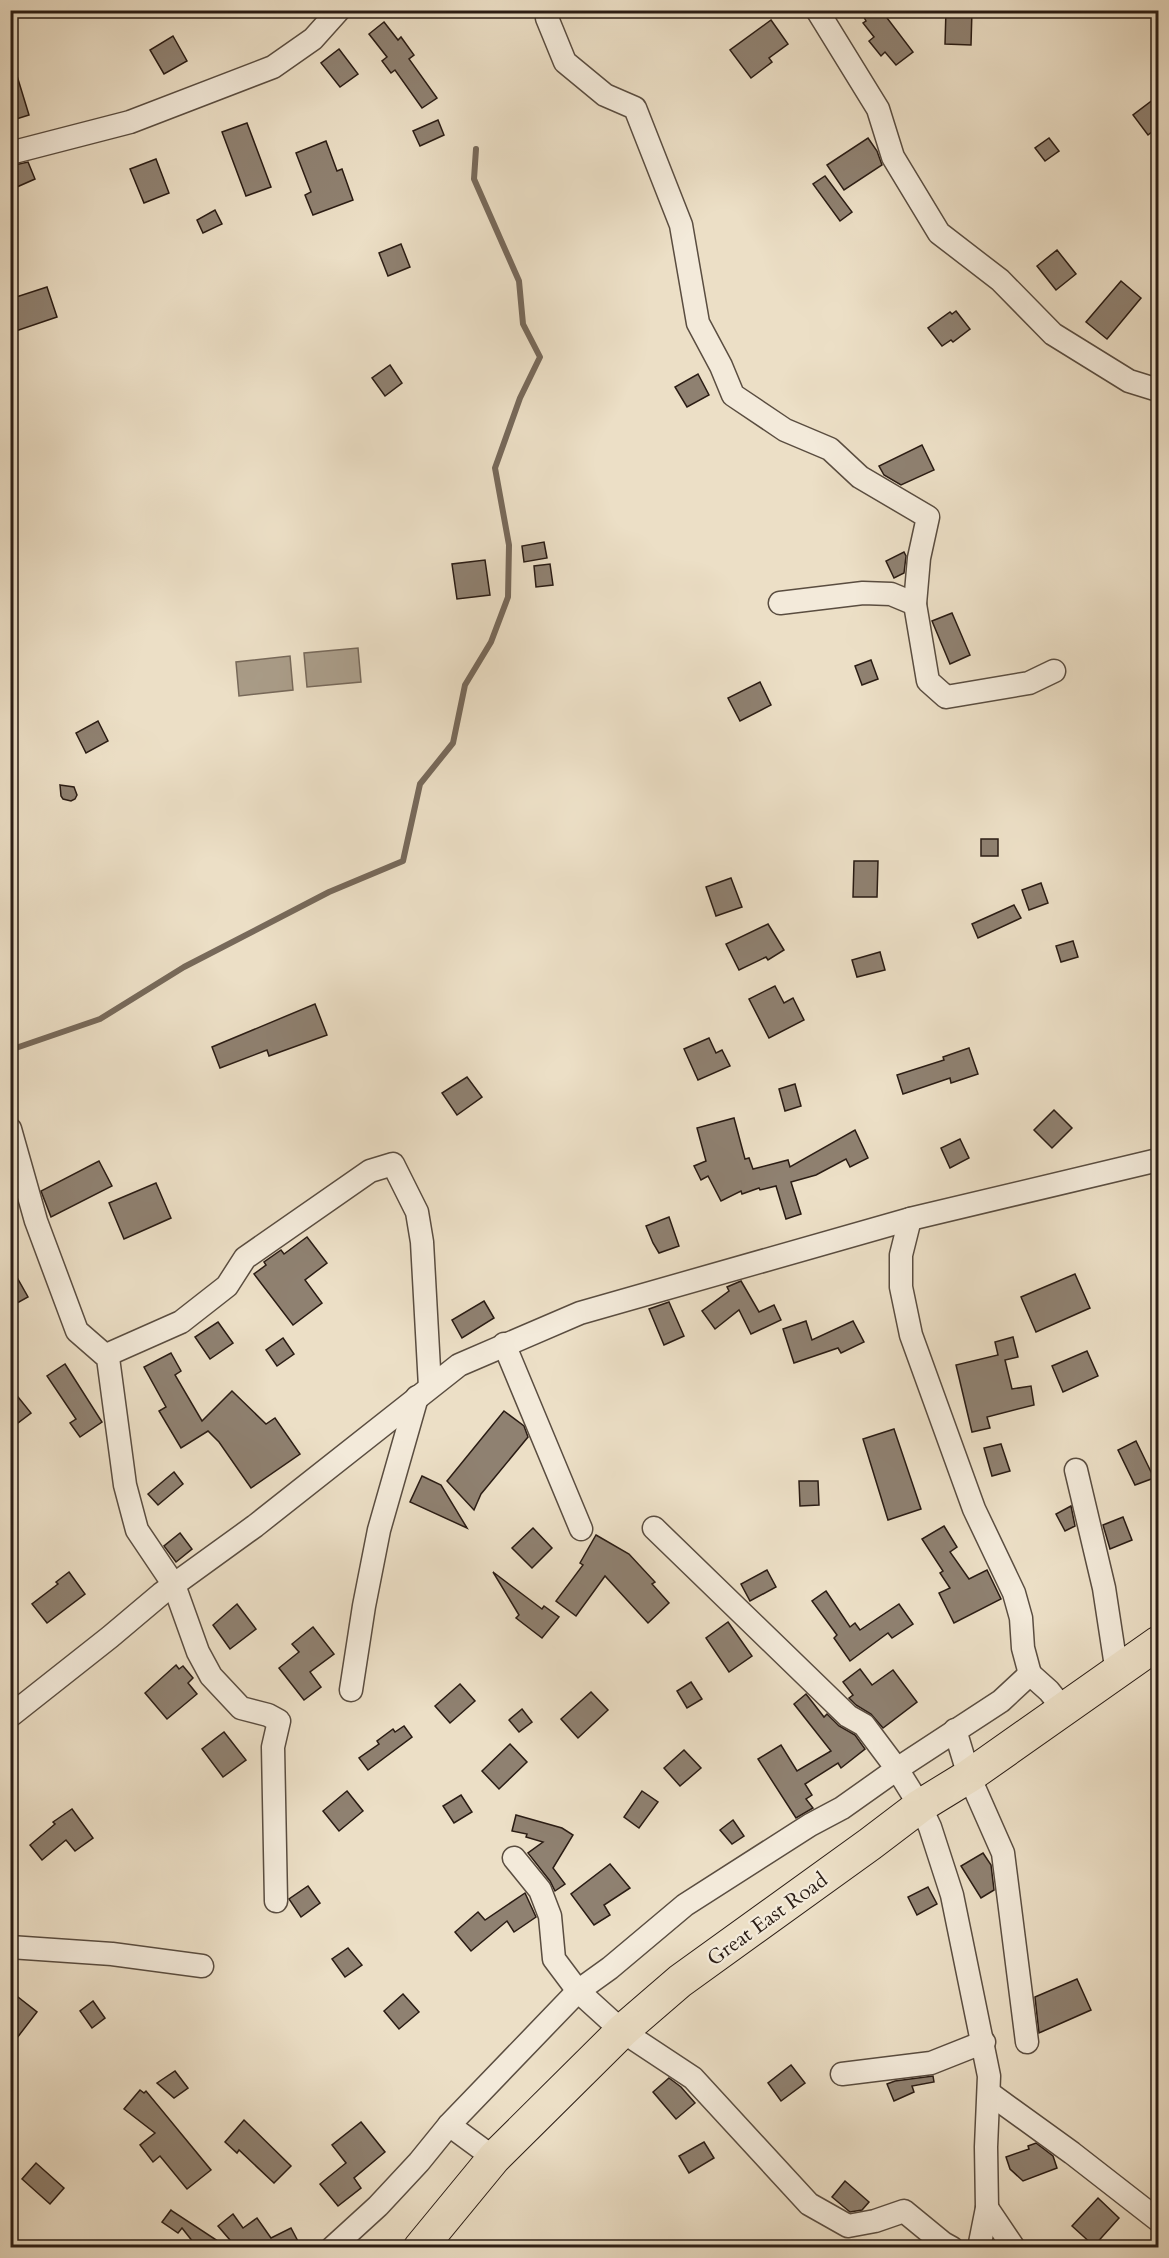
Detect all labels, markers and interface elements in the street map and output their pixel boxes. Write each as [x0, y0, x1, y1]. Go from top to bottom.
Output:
street label: Great East Road [701, 1866, 834, 1973]

